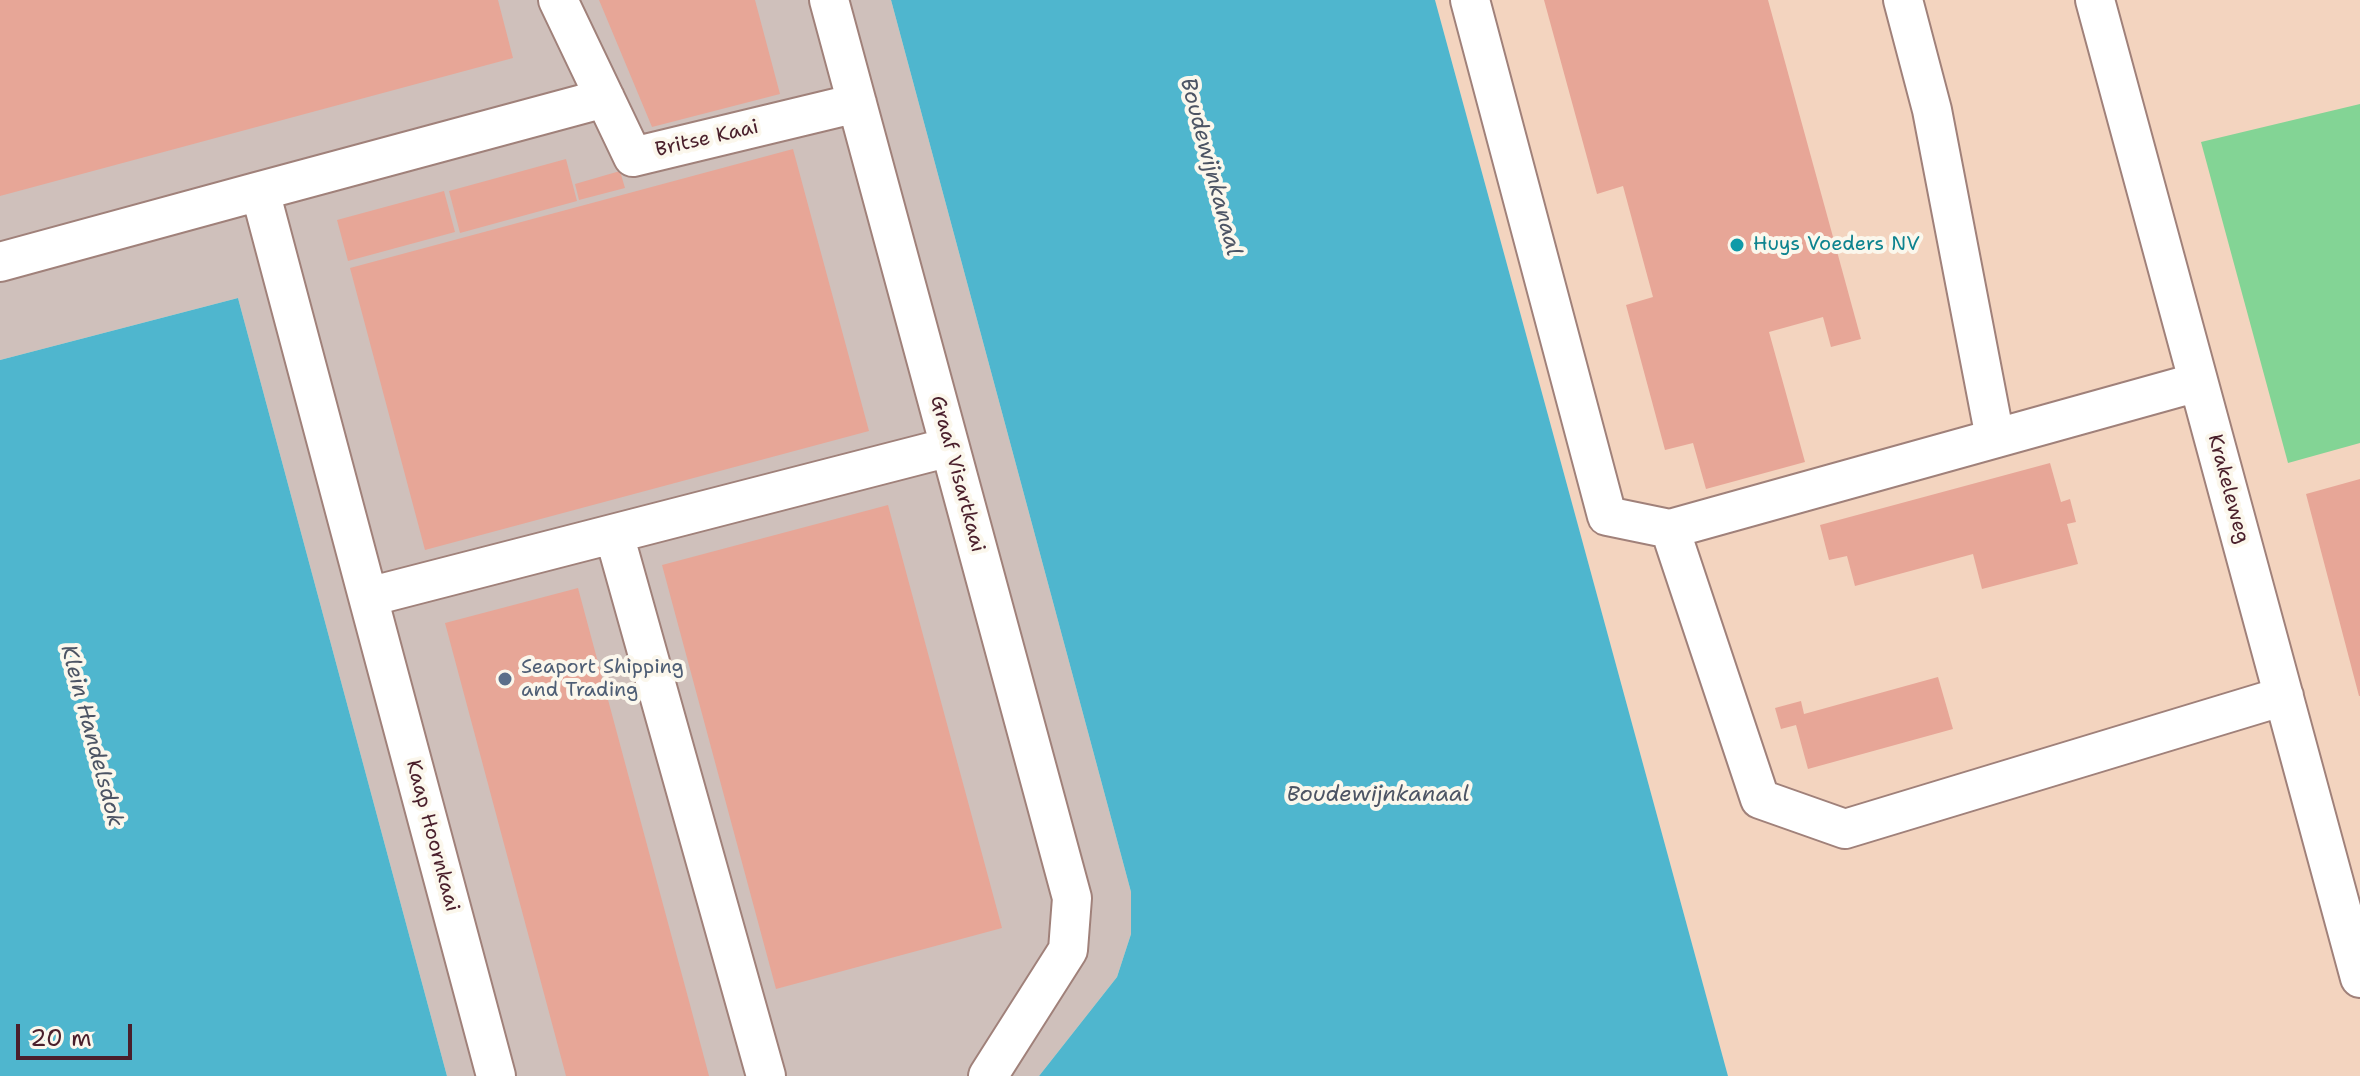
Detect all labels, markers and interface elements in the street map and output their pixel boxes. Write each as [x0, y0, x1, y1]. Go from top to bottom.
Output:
water label: Boudewijnkanaal [1174, 75, 1246, 259]
street label: Britse Kaai [653, 115, 761, 163]
place label: Huys Voeders NV [1753, 233, 1920, 257]
marker: Huys Voeders NV [1728, 236, 1746, 254]
street label: Graaf Visartkaai [925, 393, 989, 555]
street label: Krakeleweg [2202, 432, 2254, 546]
water label: Klein Handelsdok [54, 642, 128, 830]
place label: Seaport Shipping and Trading [521, 656, 684, 703]
marker: Seaport Shipping and Trading [496, 670, 514, 688]
street label: Kaap Hoornkaai [400, 758, 464, 914]
water label: Boudewijnkanaal [1286, 782, 1470, 808]
scale bar [20, 1008, 136, 1058]
text: 20 m [30, 1022, 92, 1054]

